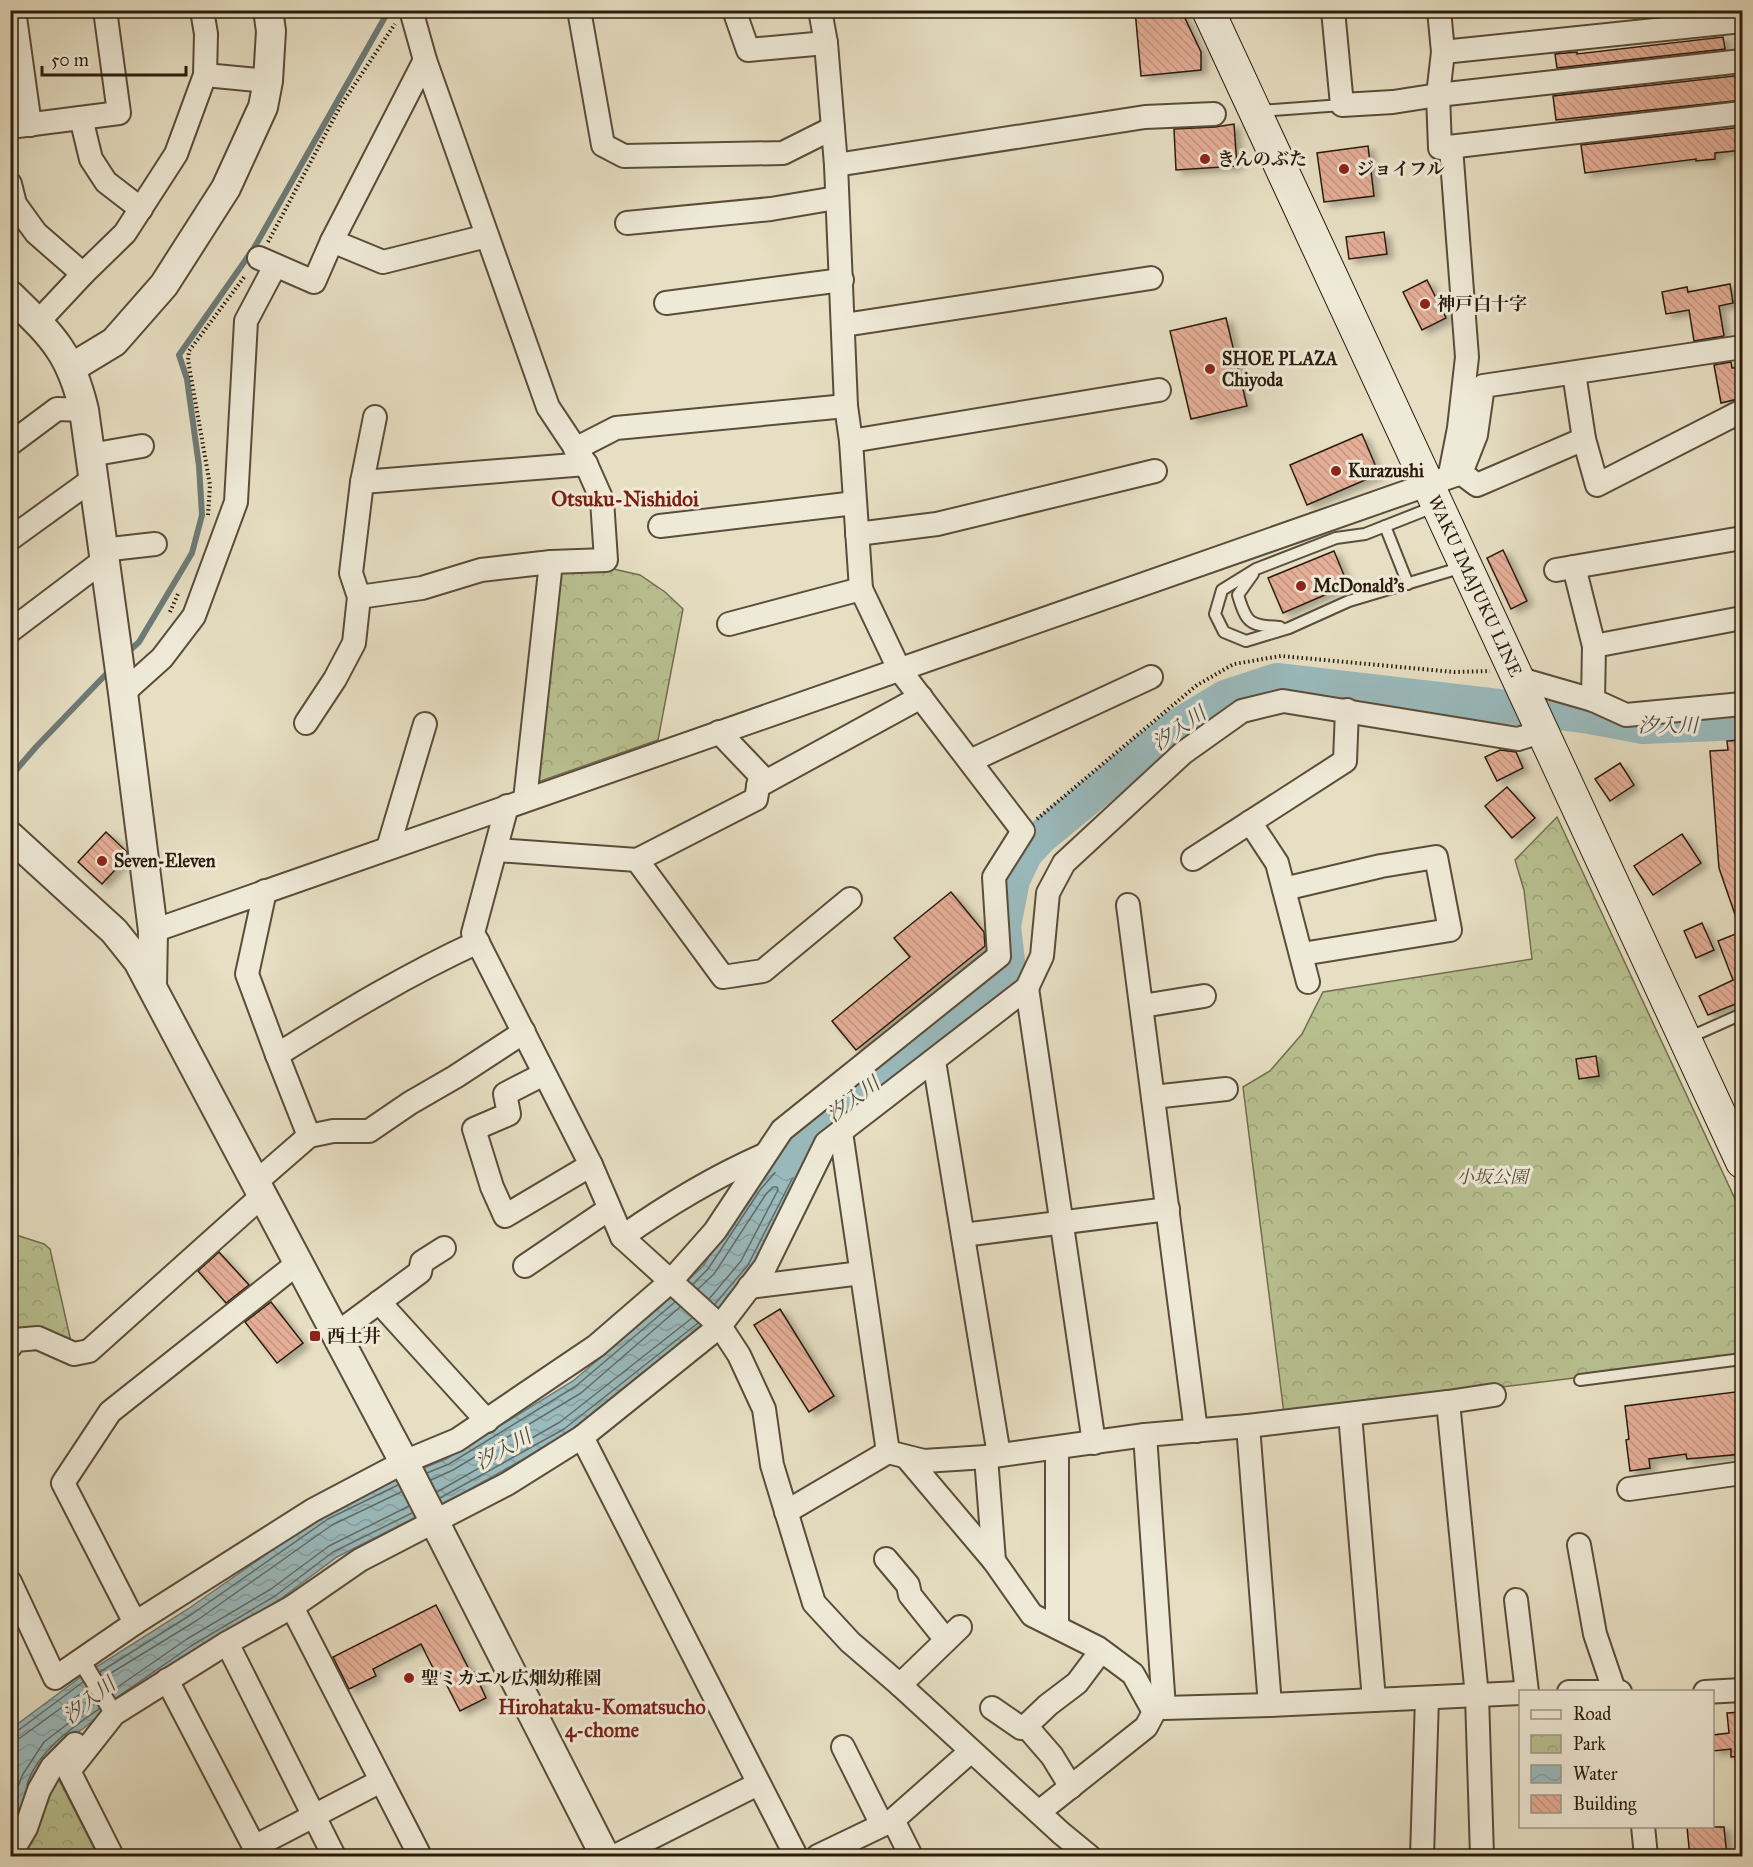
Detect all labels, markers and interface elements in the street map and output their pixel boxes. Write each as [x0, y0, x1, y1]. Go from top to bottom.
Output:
scale bar [42, 39, 186, 77]
text: 50 m [51, 49, 89, 71]
place label: きんのぶた [1217, 148, 1307, 170]
marker: きんのぶた [1198, 152, 1212, 166]
place label: ジョイフル [1356, 158, 1444, 180]
marker: ジョイフル [1337, 162, 1351, 176]
place label: 神戸白十字 [1437, 293, 1527, 315]
marker: 神戸白十字 [1418, 297, 1432, 311]
place label: SHOE PLAZA Chiyoda [1222, 348, 1338, 392]
marker: SHOE PLAZA Chiyoda [1203, 362, 1217, 376]
place label: Kurazushi [1348, 460, 1425, 482]
marker: Kurazushi [1329, 464, 1343, 478]
district label: Otsuku-Nishidoi [551, 486, 699, 512]
street label: WAKU IMAJUKU LINE [1422, 492, 1527, 681]
place label: McDonald's [1313, 575, 1405, 597]
marker: McDonald's [1294, 579, 1308, 593]
water label: 汐入川 [1148, 700, 1212, 755]
water label: 汐入川 [1638, 713, 1700, 737]
place label: Seven-Eleven [114, 850, 216, 872]
marker: Seven-Eleven [95, 854, 109, 868]
water label: 汐入川 [822, 1070, 886, 1127]
park label: 小坂公園 [1456, 1166, 1531, 1188]
place label: 西土井 [327, 1325, 381, 1347]
marker: 西土井 [308, 1329, 322, 1343]
water label: 汐入川 [471, 1423, 537, 1474]
place label: 聖ミカエル広畑幼稚園 [421, 1667, 601, 1689]
water label: 汐入川 [58, 1671, 121, 1728]
marker: 聖ミカエル広畑幼稚園 [402, 1671, 416, 1685]
legend [1519, 1690, 1714, 1828]
district label: Hirohataku-Komatsucho 4-chome [498, 1695, 706, 1743]
text: Road [1573, 1703, 1611, 1725]
text: Park [1573, 1733, 1606, 1755]
text: Water [1573, 1763, 1618, 1785]
text: Building [1573, 1793, 1637, 1816]

